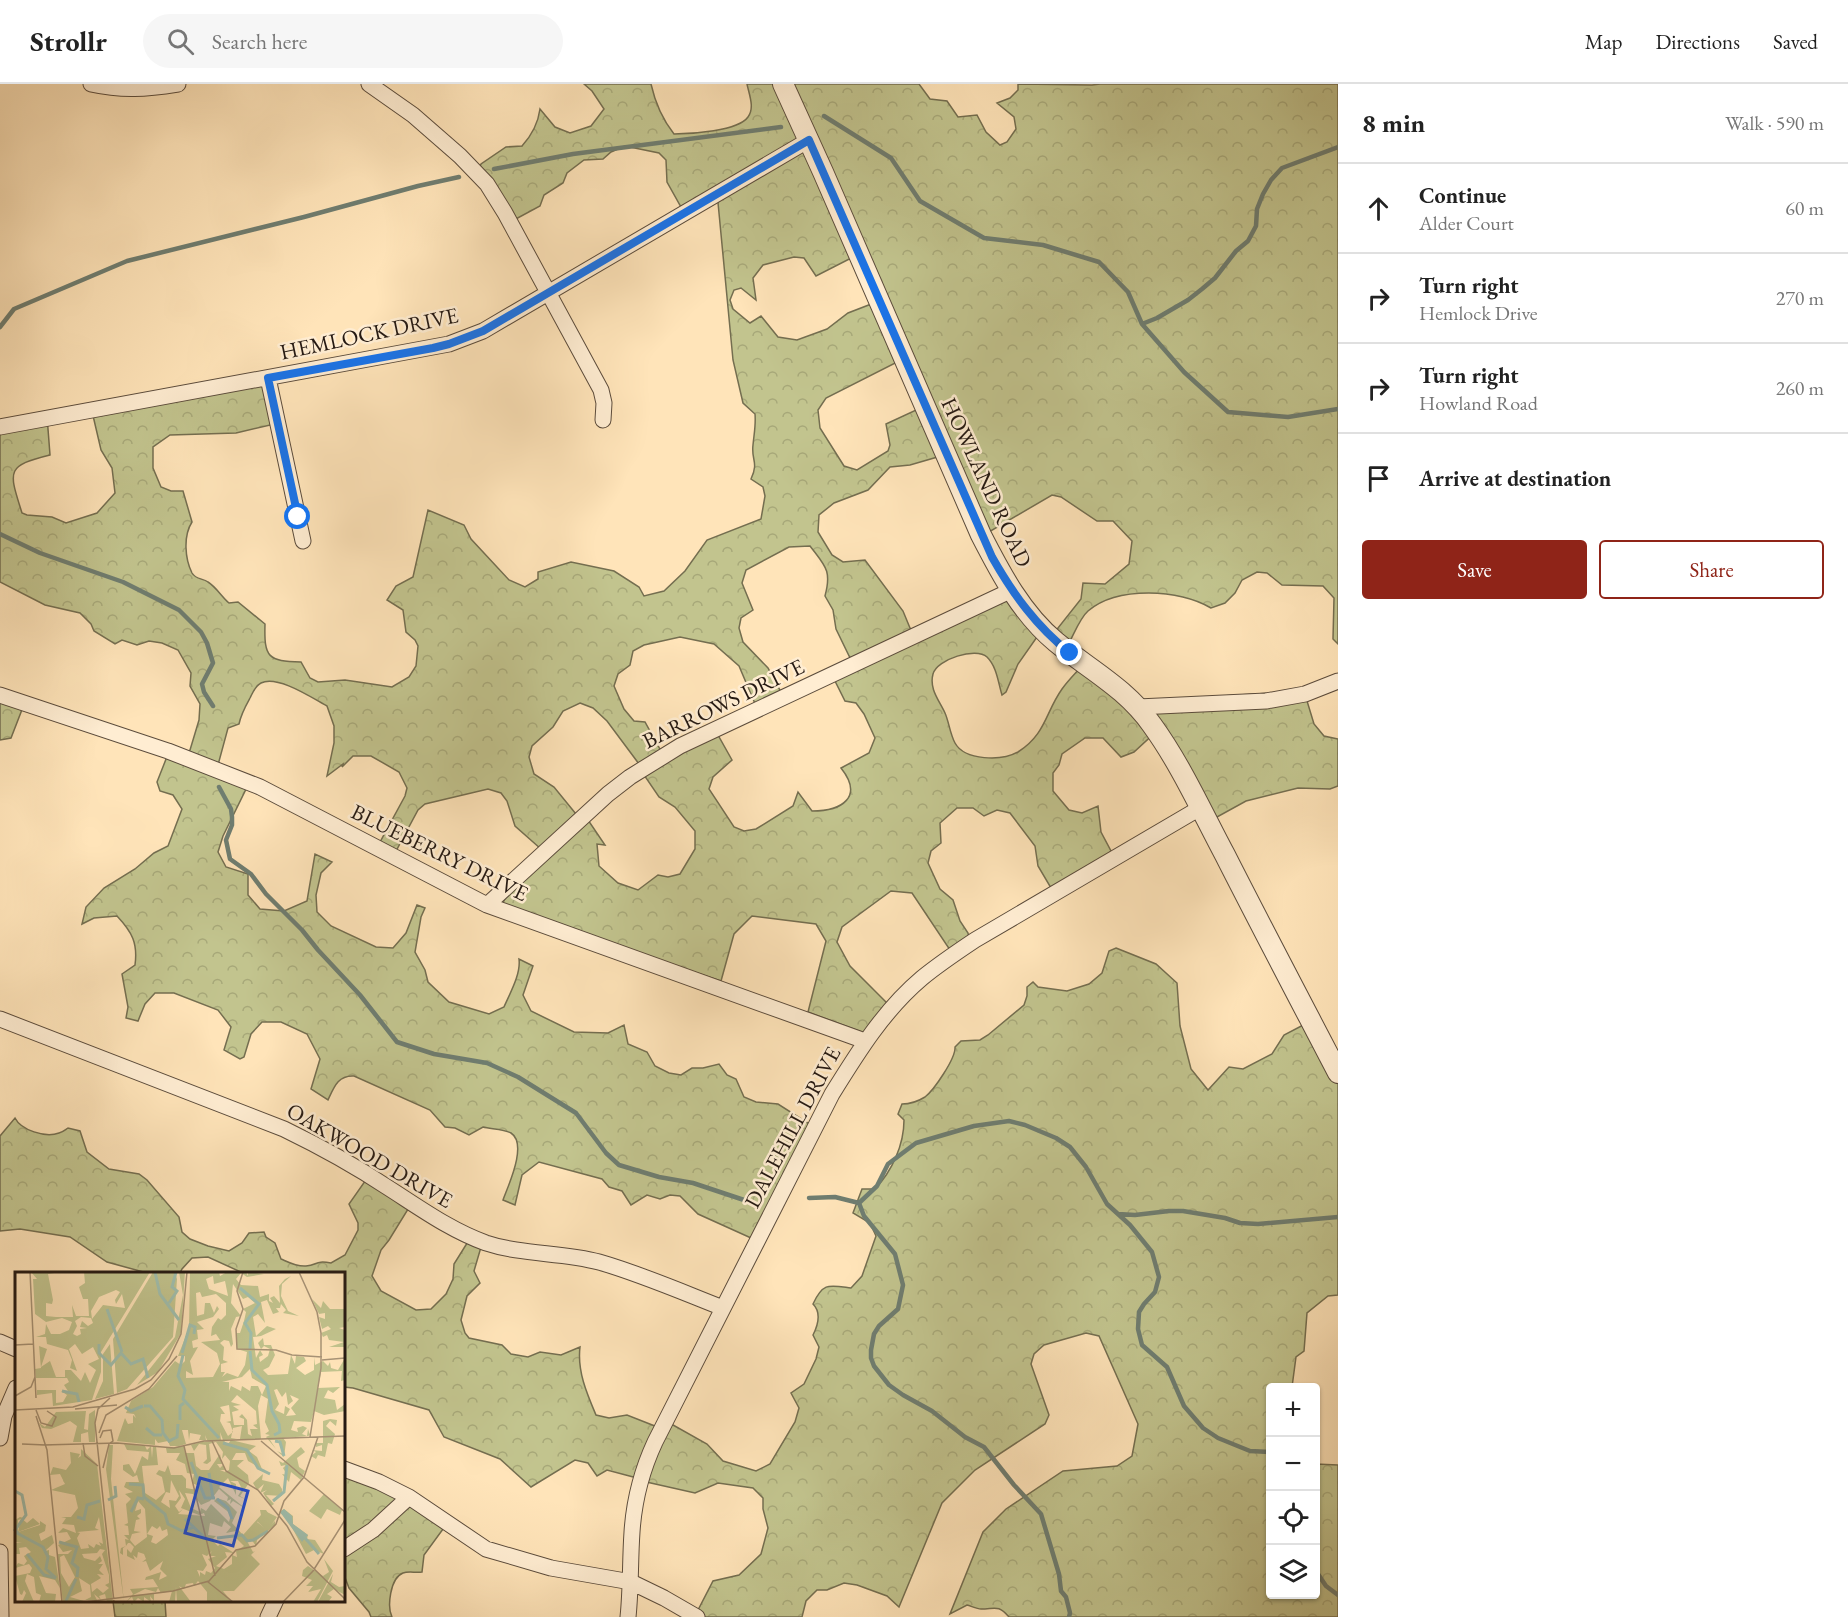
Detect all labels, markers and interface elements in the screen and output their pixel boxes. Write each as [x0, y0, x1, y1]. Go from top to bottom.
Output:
search box [143, 14, 563, 68]
text: Strollr [30, 23, 107, 59]
icon: search [164, 25, 197, 58]
text: Search here [212, 27, 307, 56]
text: Map [1585, 28, 1622, 55]
text: Directions [1655, 28, 1740, 55]
text: Saved [1773, 28, 1818, 55]
text: 8 min [1362, 106, 1425, 140]
text: Walk · 590 m [1725, 110, 1824, 136]
text: Continue [1419, 181, 1506, 210]
icon: ahead [1362, 192, 1395, 225]
text: 60 m [1785, 195, 1824, 221]
text: Alder Court [1419, 210, 1514, 236]
text: Turn right [1419, 271, 1518, 300]
icon: right [1362, 282, 1395, 315]
text: 270 m [1776, 285, 1824, 311]
street label: HEMLOCK DRIVE [277, 300, 461, 367]
text: Hemlock Drive [1419, 300, 1538, 326]
text: Turn right [1419, 361, 1518, 390]
icon: right [1362, 372, 1395, 405]
text: 260 m [1776, 375, 1824, 401]
text: Howland Road [1419, 390, 1538, 416]
street label: HOWLAND ROAD [935, 393, 1039, 572]
icon: arrive [1362, 462, 1395, 495]
text: Arrive at destination [1419, 464, 1611, 493]
route start [284, 503, 310, 529]
button: Save [1362, 540, 1587, 599]
button: Share [1599, 540, 1824, 599]
route end [1056, 639, 1082, 665]
street label: BARROWS DRIVE [637, 652, 809, 755]
street label: BLUEBERRY DRIVE [347, 797, 533, 908]
street label: DALEHILL DRIVE [738, 1042, 847, 1213]
street label: OAKWOOD DRIVE [281, 1096, 458, 1215]
inset map [15, 1272, 345, 1602]
map controls [1266, 1383, 1320, 1599]
button: + [1266, 1383, 1320, 1437]
button: − [1266, 1437, 1320, 1491]
button: locate [1266, 1491, 1320, 1545]
button: layers [1266, 1545, 1320, 1599]

